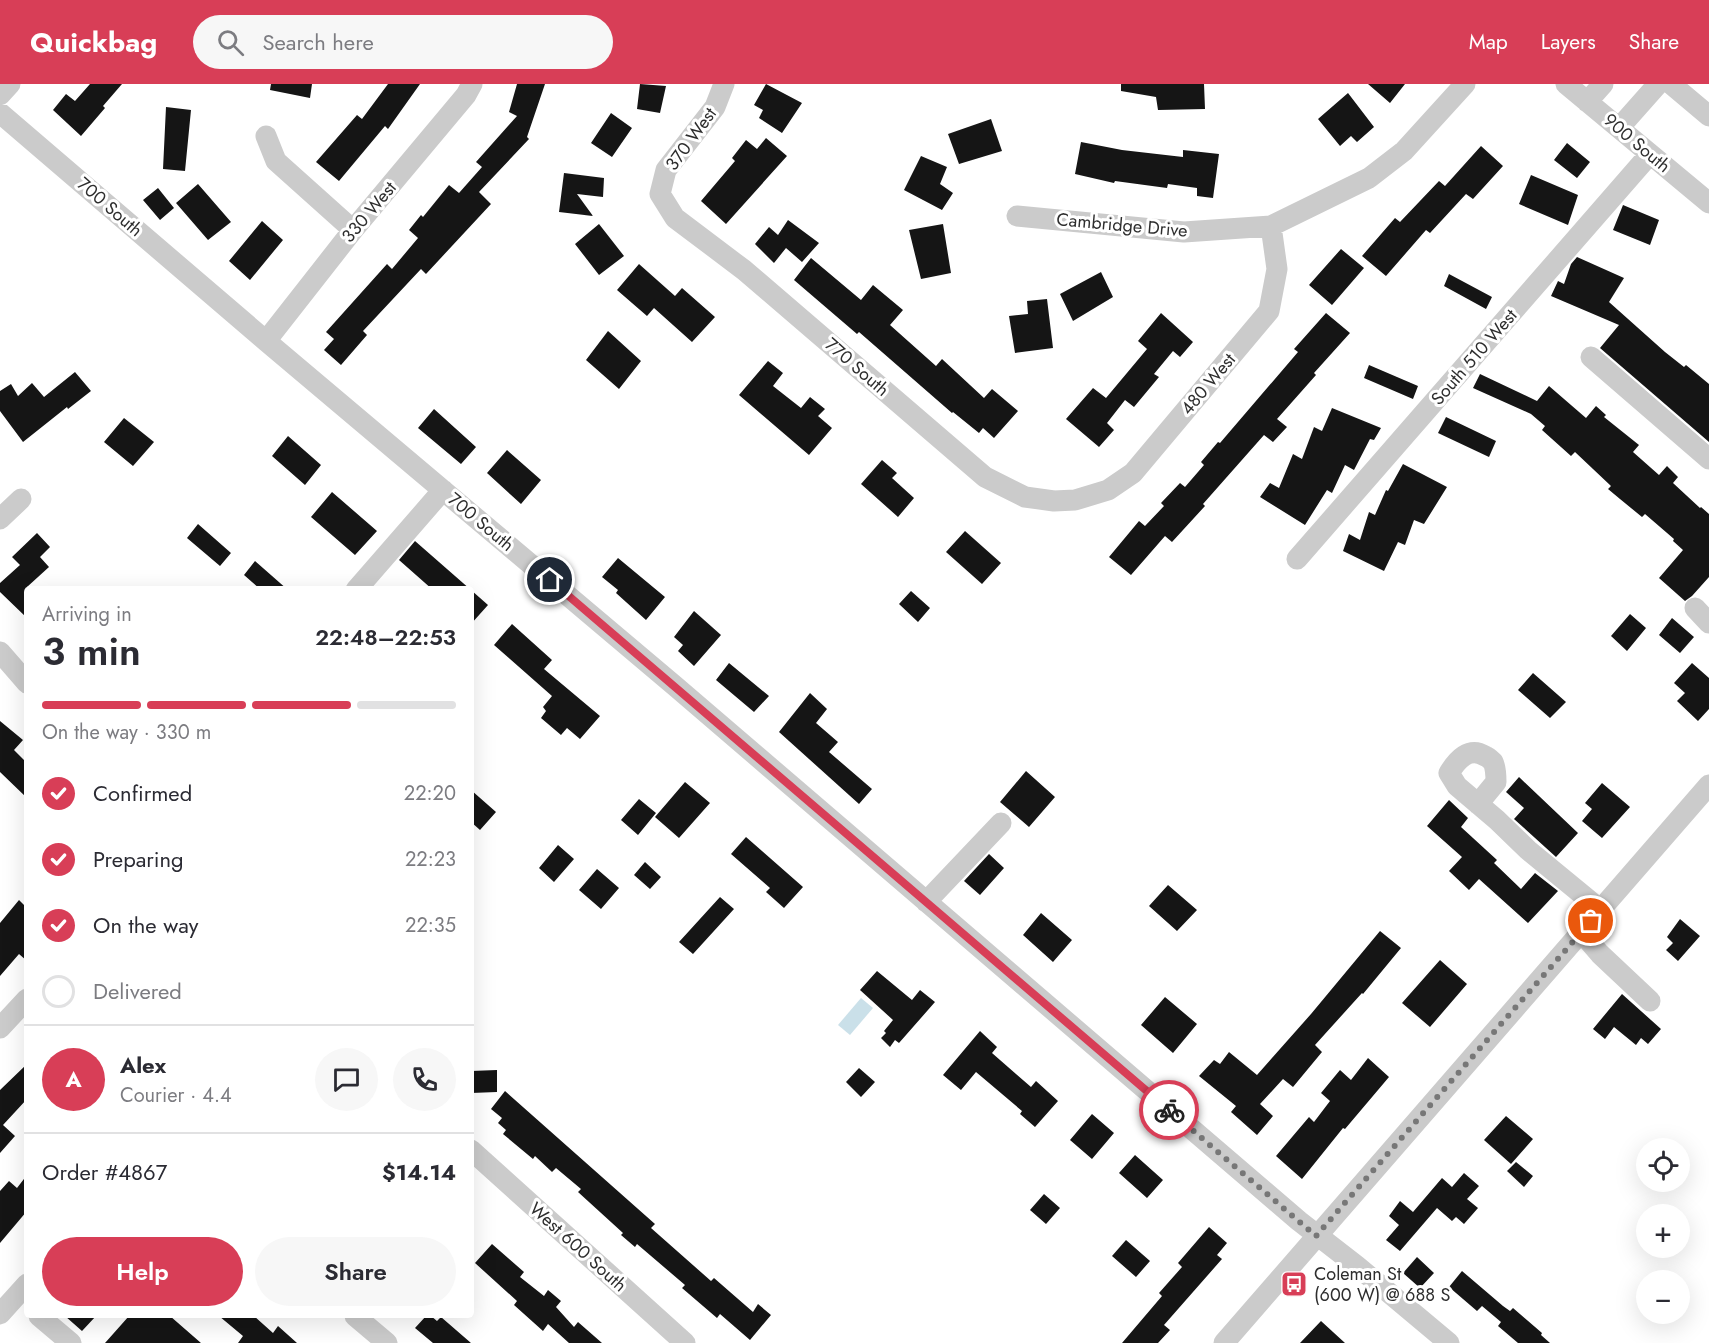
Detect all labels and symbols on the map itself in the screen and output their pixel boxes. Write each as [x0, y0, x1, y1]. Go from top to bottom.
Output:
street label: 370 West [659, 102, 723, 176]
street label: 900 South [1598, 107, 1676, 179]
street label: 700 South [72, 171, 148, 243]
street label: 330 West [336, 175, 403, 248]
street label: Cambridge Drive [1055, 206, 1189, 244]
street label: South 510 West [1425, 303, 1524, 411]
street label: 770 South [819, 332, 895, 402]
street label: 480 West [1174, 347, 1242, 421]
street label: 700 South [442, 487, 520, 557]
pin [524, 554, 575, 605]
pin [1565, 895, 1616, 946]
courier [1139, 1080, 1199, 1140]
street label: West 600 South [524, 1196, 632, 1298]
place label: Coleman St (600 W) @ 688 S [1314, 1261, 1450, 1308]
bus stop icon: Coleman St (600 W) @ 688 S [1279, 1269, 1309, 1299]

